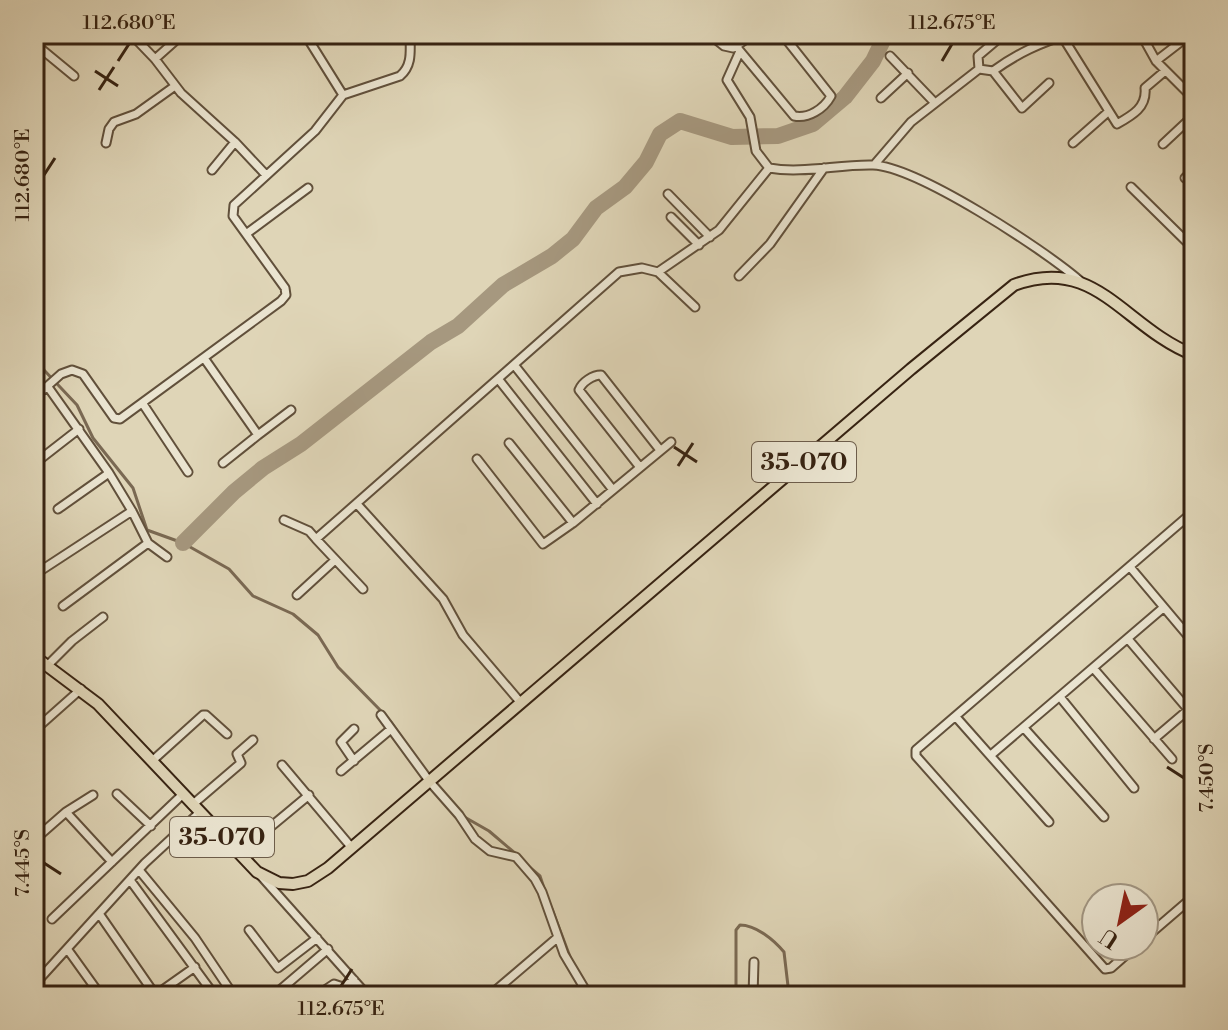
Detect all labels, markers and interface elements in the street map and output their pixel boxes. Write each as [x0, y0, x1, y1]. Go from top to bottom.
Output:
text: 112.680°E [83, 11, 175, 36]
text: 112.675°E [908, 11, 996, 36]
text: 112.680°E [11, 129, 36, 221]
road number: 35-070 [752, 442, 856, 482]
text: 7.450°S [1195, 744, 1220, 812]
road number: 35-070 [170, 817, 274, 857]
text: 7.445°S [11, 829, 36, 897]
north arrow [1080, 882, 1160, 962]
text: U [1095, 922, 1124, 953]
text: 112.675°E [297, 997, 385, 1022]

